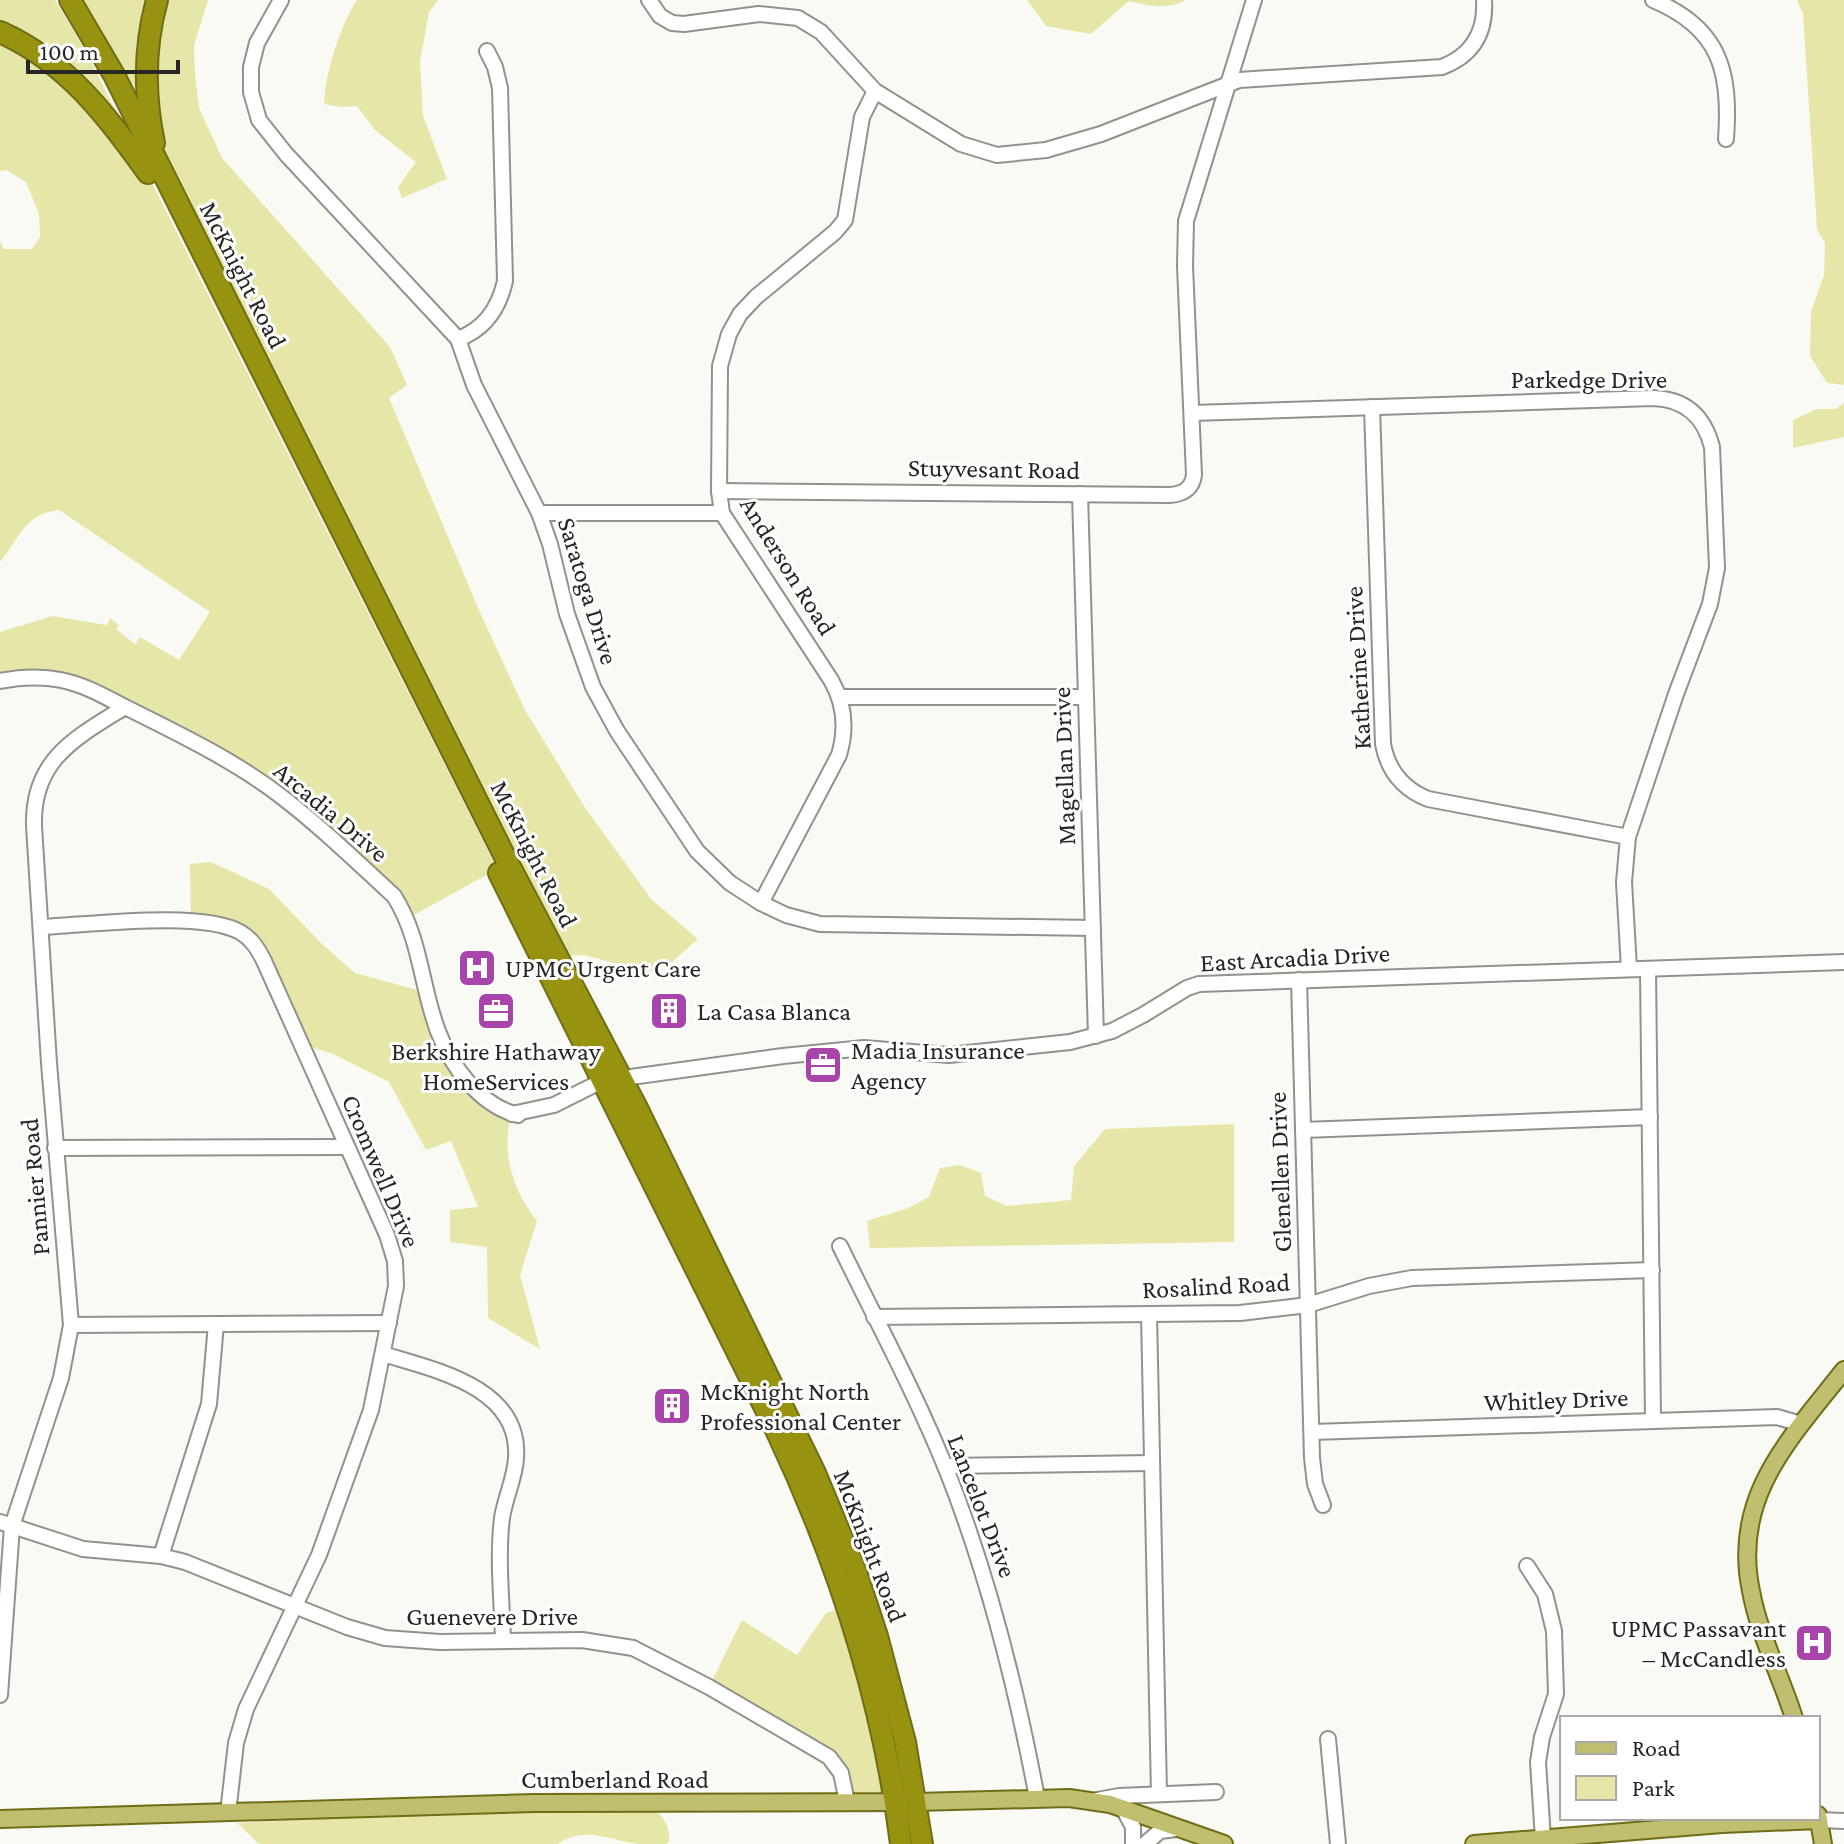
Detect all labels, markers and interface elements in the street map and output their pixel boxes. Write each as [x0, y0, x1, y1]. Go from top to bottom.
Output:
scale bar [28, 24, 178, 74]
text: 100 m [40, 38, 99, 65]
street label: McKnight Road [194, 197, 293, 353]
street label: Parkedge Drive [1511, 365, 1667, 394]
street label: Stuyvesant Road [908, 453, 1081, 485]
street label: Anderson Road [734, 491, 842, 641]
street label: Saratoga Drive [552, 514, 624, 668]
street label: Katherine Drive [1339, 586, 1377, 750]
street label: Magellan Drive [1047, 686, 1081, 846]
street label: Arcadia Drive [268, 756, 394, 868]
street label: McKnight Road [485, 776, 584, 932]
street label: East Arcadia Drive [1199, 939, 1391, 977]
hospital icon: UPMC Urgent Care [456, 947, 498, 989]
place label: UPMC Urgent Care [505, 954, 701, 983]
office icon: Berkshire Hathaway HomeServices [475, 990, 517, 1032]
building icon: La Casa Blanca [648, 990, 690, 1032]
place label: La Casa Blanca [697, 997, 851, 1026]
place label: Madia Insurance Agency [851, 1036, 1025, 1095]
place label: Berkshire Hathaway HomeServices [391, 1037, 602, 1096]
office icon: Madia Insurance Agency [802, 1044, 844, 1086]
street label: Cromwell Drive [336, 1090, 426, 1252]
street label: Glenellen Drive [1263, 1091, 1297, 1253]
street label: Pannier Road [15, 1117, 55, 1257]
street label: Rosalind Road [1141, 1268, 1291, 1304]
place label: McKnight North Professional Center [700, 1377, 901, 1436]
street label: Whitley Drive [1483, 1383, 1629, 1417]
building icon: McKnight North Professional Center [651, 1385, 693, 1427]
street label: Lancelot Drive [941, 1430, 1023, 1582]
street label: McKnight Road [828, 1466, 912, 1627]
street label: Guenevere Drive [406, 1602, 578, 1631]
place label: UPMC Passavant – McCandless [1611, 1614, 1786, 1673]
hospital icon: UPMC Passavant – McCandless [1793, 1622, 1835, 1664]
legend [1560, 1716, 1820, 1820]
text: Road [1632, 1734, 1681, 1761]
street label: Cumberland Road [521, 1765, 709, 1794]
text: Park [1632, 1774, 1675, 1801]

